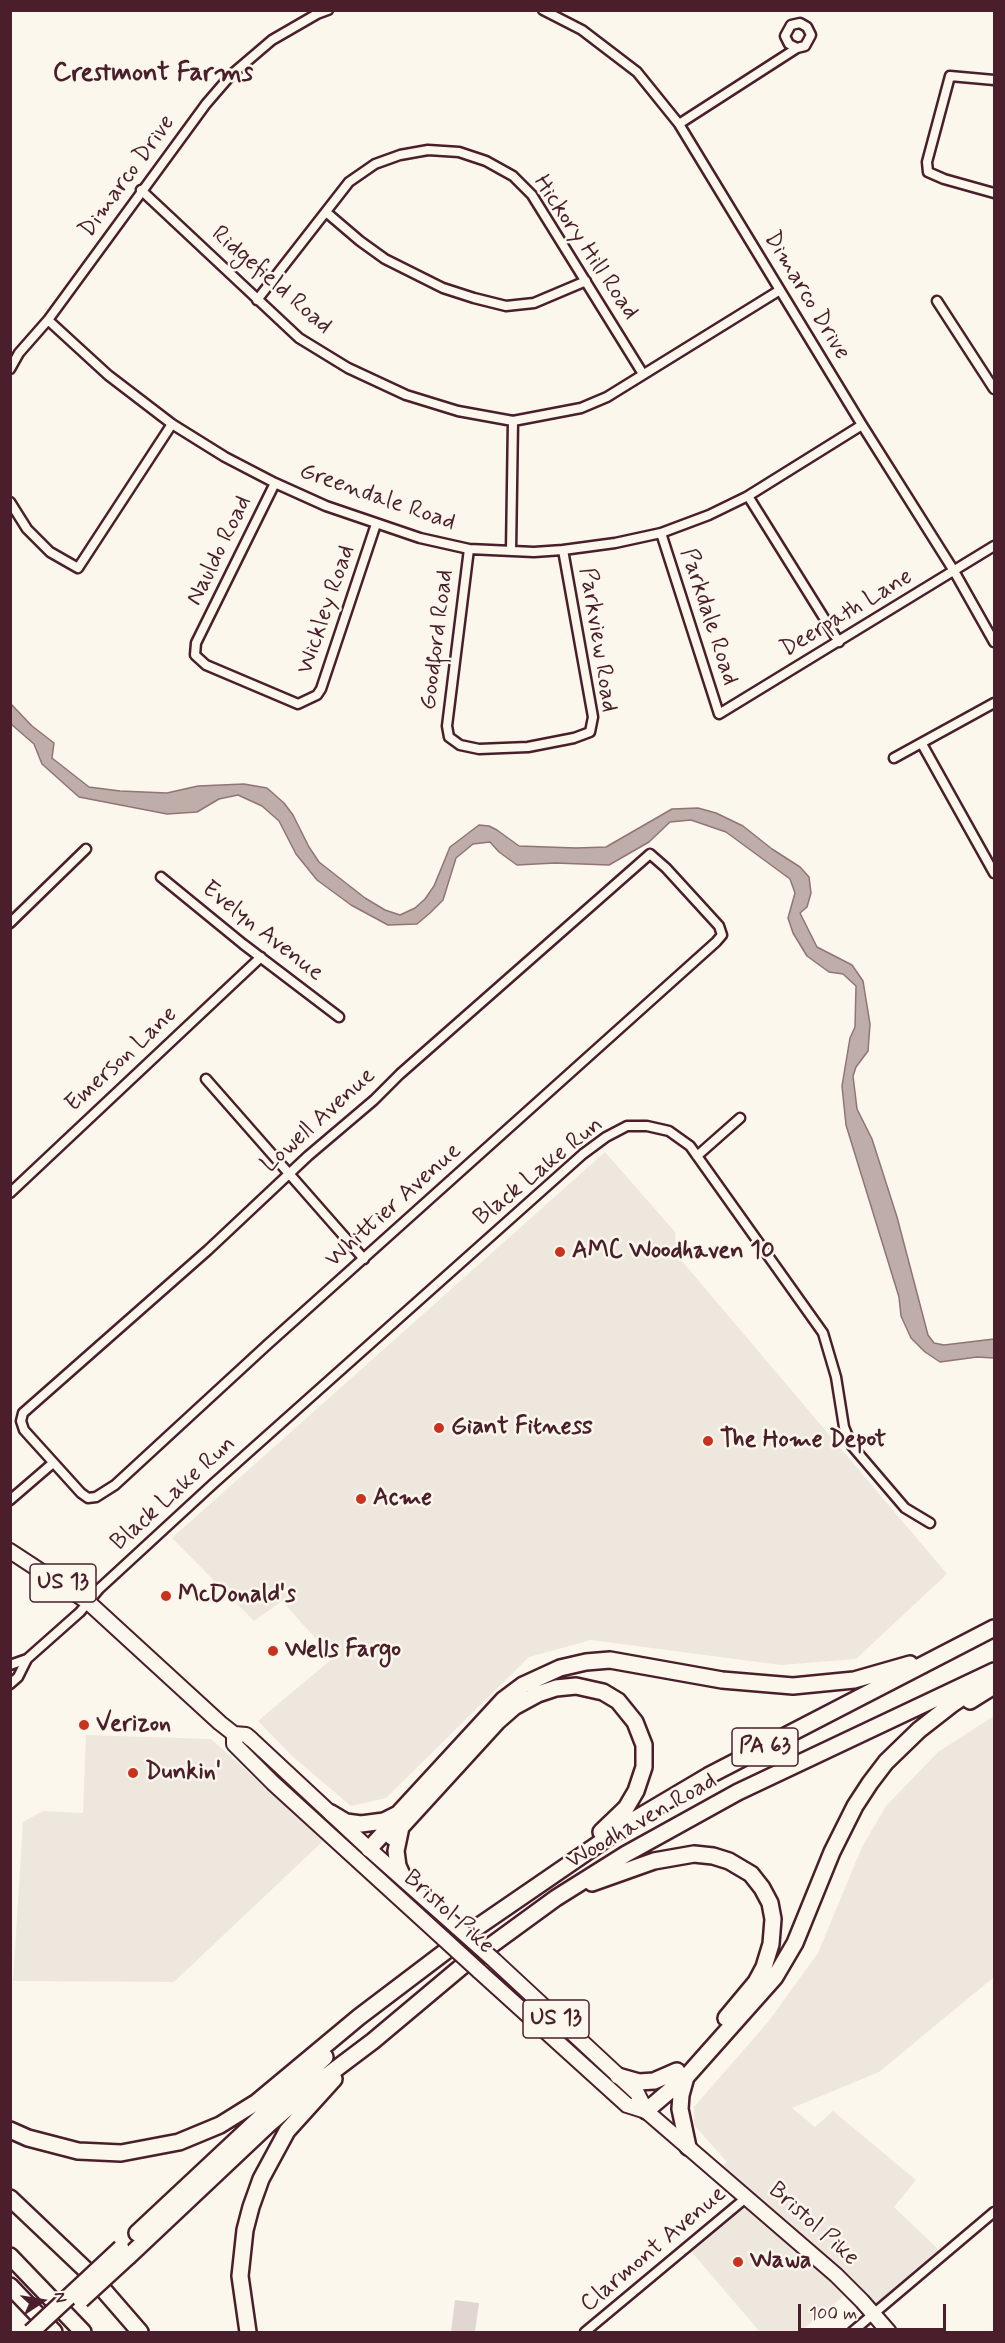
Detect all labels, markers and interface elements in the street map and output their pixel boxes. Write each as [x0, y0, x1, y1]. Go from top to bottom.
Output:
district label: Crestmont Farms [53, 59, 253, 91]
street label: Dimarco Drive [74, 110, 182, 244]
street label: Hickory Hill Road [526, 170, 644, 326]
street label: Ridgefield Road [205, 221, 337, 341]
street label: Dimarco Drive [756, 226, 856, 366]
street label: Greendale Road [295, 458, 459, 538]
street label: Nauldo Road [181, 491, 259, 611]
street label: Wickley Road [292, 542, 362, 678]
street label: Parkdale Road [672, 545, 744, 689]
street label: Deerpath Lane [776, 563, 918, 665]
street label: Parkview Road [571, 566, 623, 714]
street label: Goodford Road [415, 568, 461, 712]
street label: Evelyn Avenue [195, 876, 329, 988]
street label: Emerson Lane [60, 1001, 184, 1119]
street label: Lowell Avenue [256, 1062, 382, 1180]
street label: Black Lake Run [468, 1111, 610, 1233]
street label: Whittier Avenue [320, 1137, 468, 1275]
place label: AMC Woodhaven 10 [572, 1238, 775, 1266]
marker: AMC Woodhaven 10 [553, 1245, 567, 1259]
place label: Giant Fitness [451, 1414, 593, 1442]
marker: Giant Fitness [432, 1421, 446, 1435]
place label: The Home Depot [720, 1427, 886, 1455]
street label: Black Lake Run [106, 1430, 242, 1558]
marker: The Home Depot [701, 1434, 715, 1448]
place label: Acme [373, 1485, 432, 1513]
marker: Acme [354, 1492, 368, 1506]
road number: US 13 [30, 1564, 96, 1602]
place label: McDonald's [178, 1582, 296, 1610]
marker: McDonald's [159, 1589, 173, 1603]
place label: Wells Fargo [285, 1637, 401, 1665]
marker: Wells Fargo [266, 1644, 280, 1658]
place label: Verizon [96, 1711, 171, 1739]
marker: Verizon [77, 1718, 91, 1732]
road number: PA 63 [732, 1728, 798, 1766]
place label: Dunkin' [145, 1759, 221, 1787]
marker: Dunkin' [126, 1766, 140, 1780]
street label: Woodhaven Road [562, 1767, 722, 1877]
street label: Bristol Pike [397, 1865, 499, 1961]
road number: US 13 [523, 2000, 589, 2038]
street label: Bristol Pike [762, 2177, 864, 2273]
street label: Clarmont Avenue [575, 2181, 733, 2319]
place label: Wawa [750, 2248, 811, 2276]
marker: Wawa [731, 2255, 745, 2269]
north arrow [12, 2271, 72, 2331]
text: N [49, 2290, 71, 2305]
scale bar [801, 2292, 950, 2330]
text: 100 m [809, 2302, 857, 2326]

